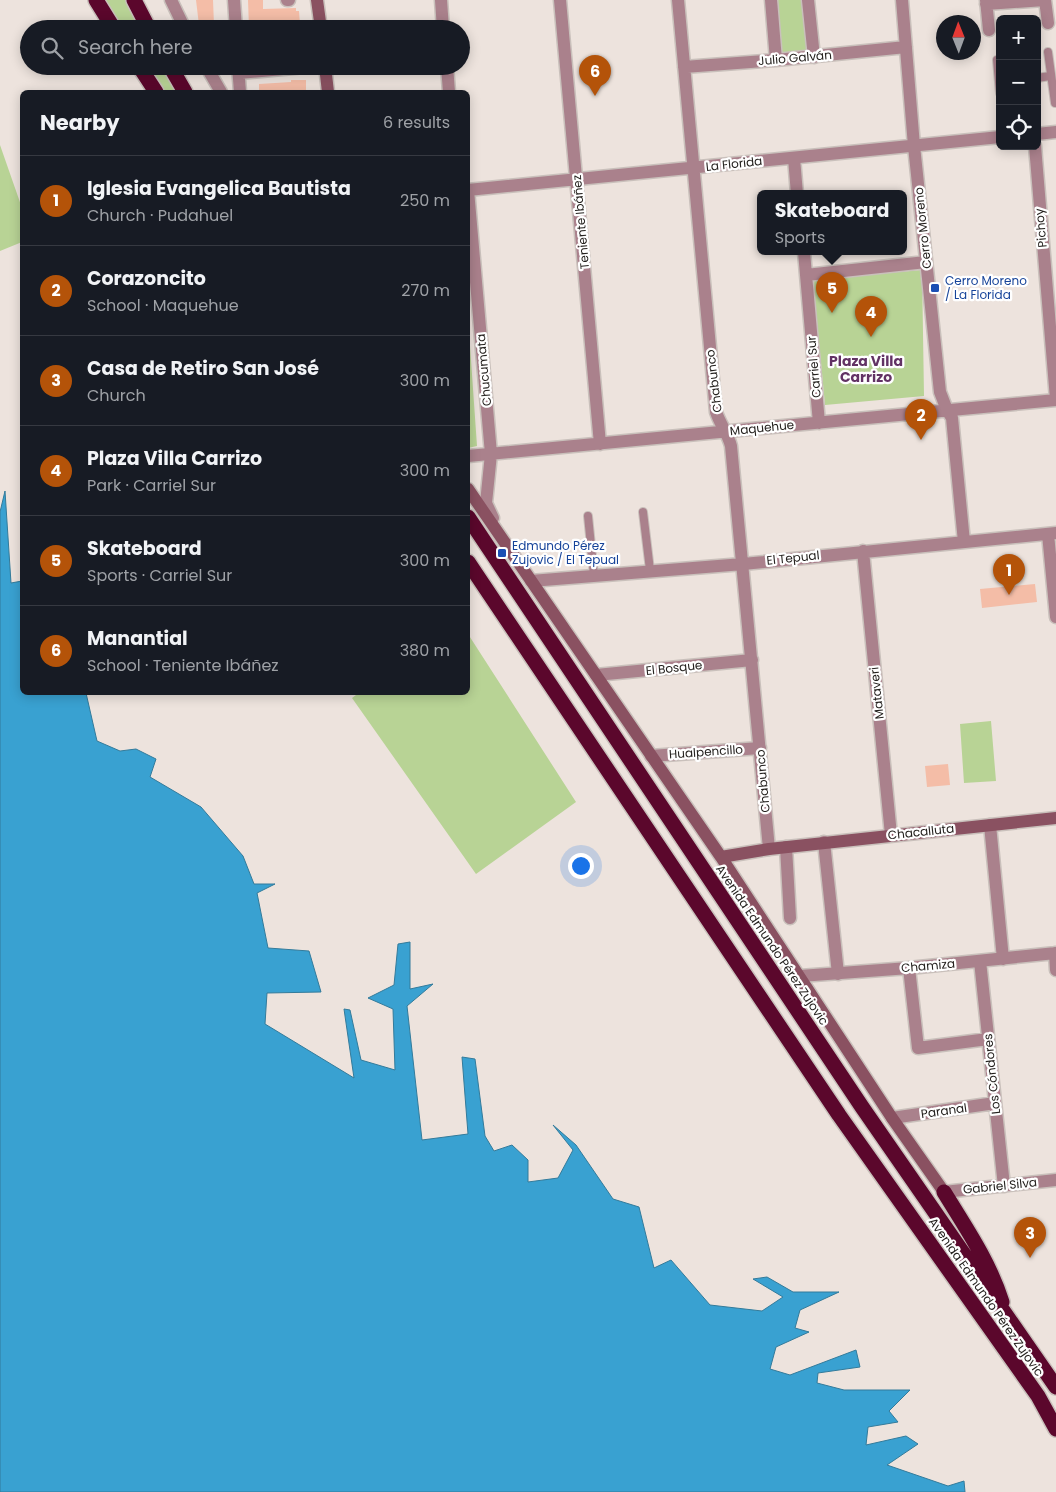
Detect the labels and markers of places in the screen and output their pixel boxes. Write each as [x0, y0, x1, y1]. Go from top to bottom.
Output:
pin: 6 [579, 55, 611, 96]
pin: 5 [816, 272, 848, 313]
place label: Cerro Moreno / La Florida [945, 272, 1027, 303]
marker: Cerro Moreno / La Florida [929, 282, 941, 294]
pin: 4 [855, 296, 887, 337]
pin: 2 [905, 399, 937, 440]
place label: Edmundo Pérez Zujovic / El Tepual [512, 537, 619, 568]
marker: Edmundo Pérez Zujovic / El Tepual [496, 547, 508, 559]
pin: 1 [993, 554, 1025, 595]
pin: 3 [1014, 1217, 1046, 1258]

